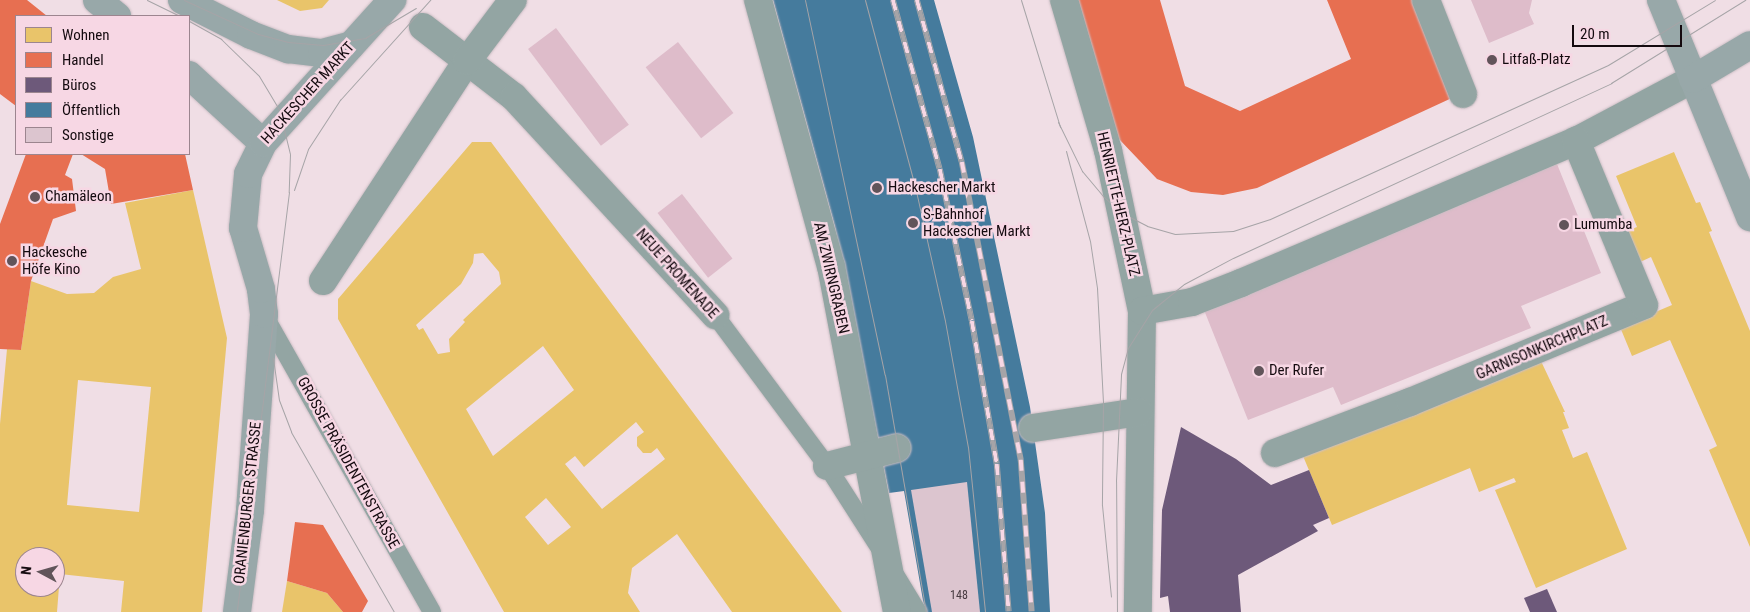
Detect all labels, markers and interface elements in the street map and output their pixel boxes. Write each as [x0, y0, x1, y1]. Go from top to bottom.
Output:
legend [15, 15, 190, 155]
scale bar [1575, 15, 1685, 47]
text: 20 m [1580, 25, 1610, 43]
text: Wohnen [62, 26, 110, 44]
street label: HACKESCHER MARKT [258, 38, 358, 148]
text: Handel [62, 51, 104, 69]
place label: Litfaß-Platz [1502, 51, 1570, 69]
marker: Litfaß-Platz [1486, 54, 1498, 66]
text: Büros [62, 76, 96, 94]
text: Öffentlich [62, 101, 120, 119]
text: Sonstige [62, 126, 114, 144]
street label: HENRIETTE-HERZ-PLATZ [1093, 130, 1143, 278]
place label: Hackescher Markt [888, 179, 995, 197]
marker: Hackescher Markt [870, 181, 884, 195]
place label: Chamäleon [45, 188, 112, 206]
marker: Chamäleon [29, 191, 41, 203]
place label: S-Bahnhof Hackescher Markt [923, 205, 1030, 240]
place label: Lumumba [1574, 216, 1632, 234]
marker: S-Bahnhof Hackescher Markt [907, 217, 919, 229]
marker: Lumumba [1558, 219, 1570, 231]
street label: AM ZWIRNGRABEN [809, 220, 853, 336]
street label: NEUE PROMENADE [632, 226, 722, 322]
place label: Hackesche Höfe Kino [22, 243, 87, 278]
marker: Hackesche Höfe Kino [6, 255, 18, 267]
street label: GARNISONKIRCHPLATZ [1473, 312, 1611, 384]
place label: Der Rufer [1269, 362, 1324, 380]
marker: Der Rufer [1253, 365, 1265, 377]
street label: GROSSE PRÄSIDENTENSTRASSE [293, 374, 403, 552]
street label: ORANIENBURGER STRASSE [231, 421, 265, 585]
north arrow [15, 547, 65, 597]
text: N [18, 565, 34, 576]
house number: 148 [950, 589, 968, 603]

